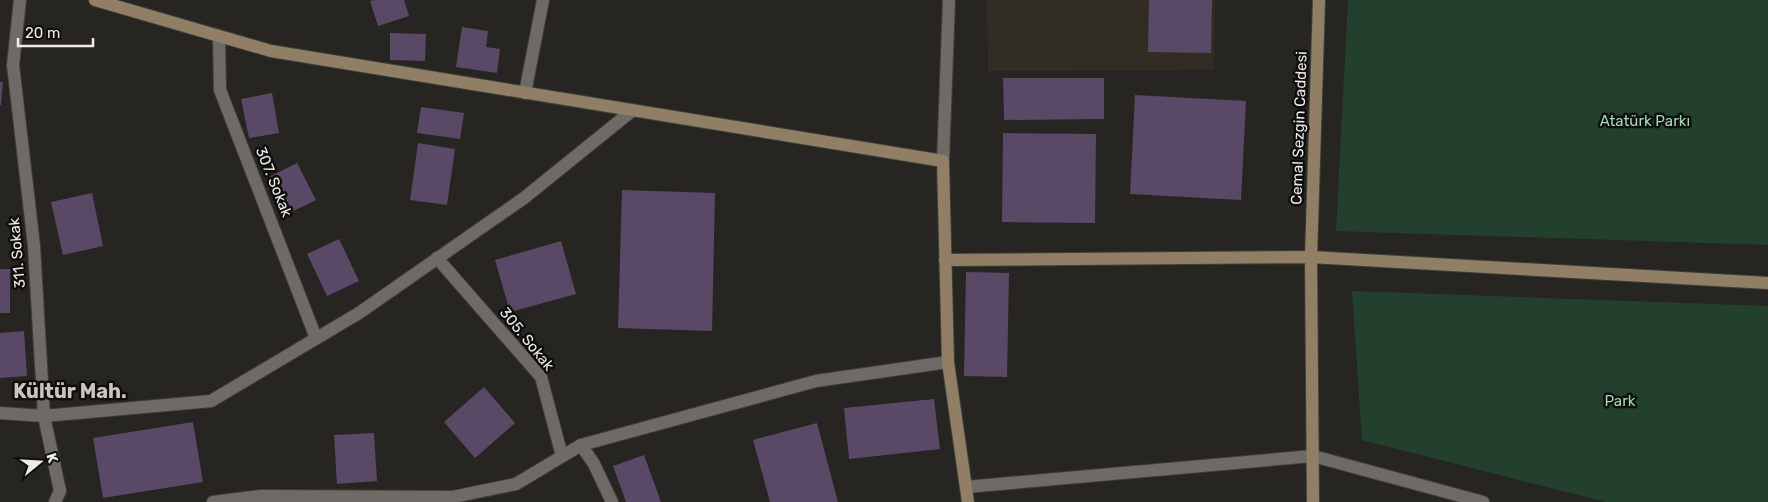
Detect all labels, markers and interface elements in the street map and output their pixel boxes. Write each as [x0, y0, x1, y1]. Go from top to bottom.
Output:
scale bar [18, 15, 92, 47]
text: 20 m [25, 24, 60, 42]
street label: Cemal Sezgin Caddesi [1287, 51, 1311, 205]
park label: Atatürk Parkı [1600, 112, 1690, 130]
street label: 307. Sokak [252, 144, 296, 220]
street label: 311. Sokak [5, 217, 29, 289]
street label: 305. Sokak [496, 304, 558, 375]
district label: Kültür Mah. [13, 379, 127, 403]
park label: Park [1604, 392, 1636, 410]
north arrow [15, 437, 65, 487]
text: K [42, 451, 62, 466]

